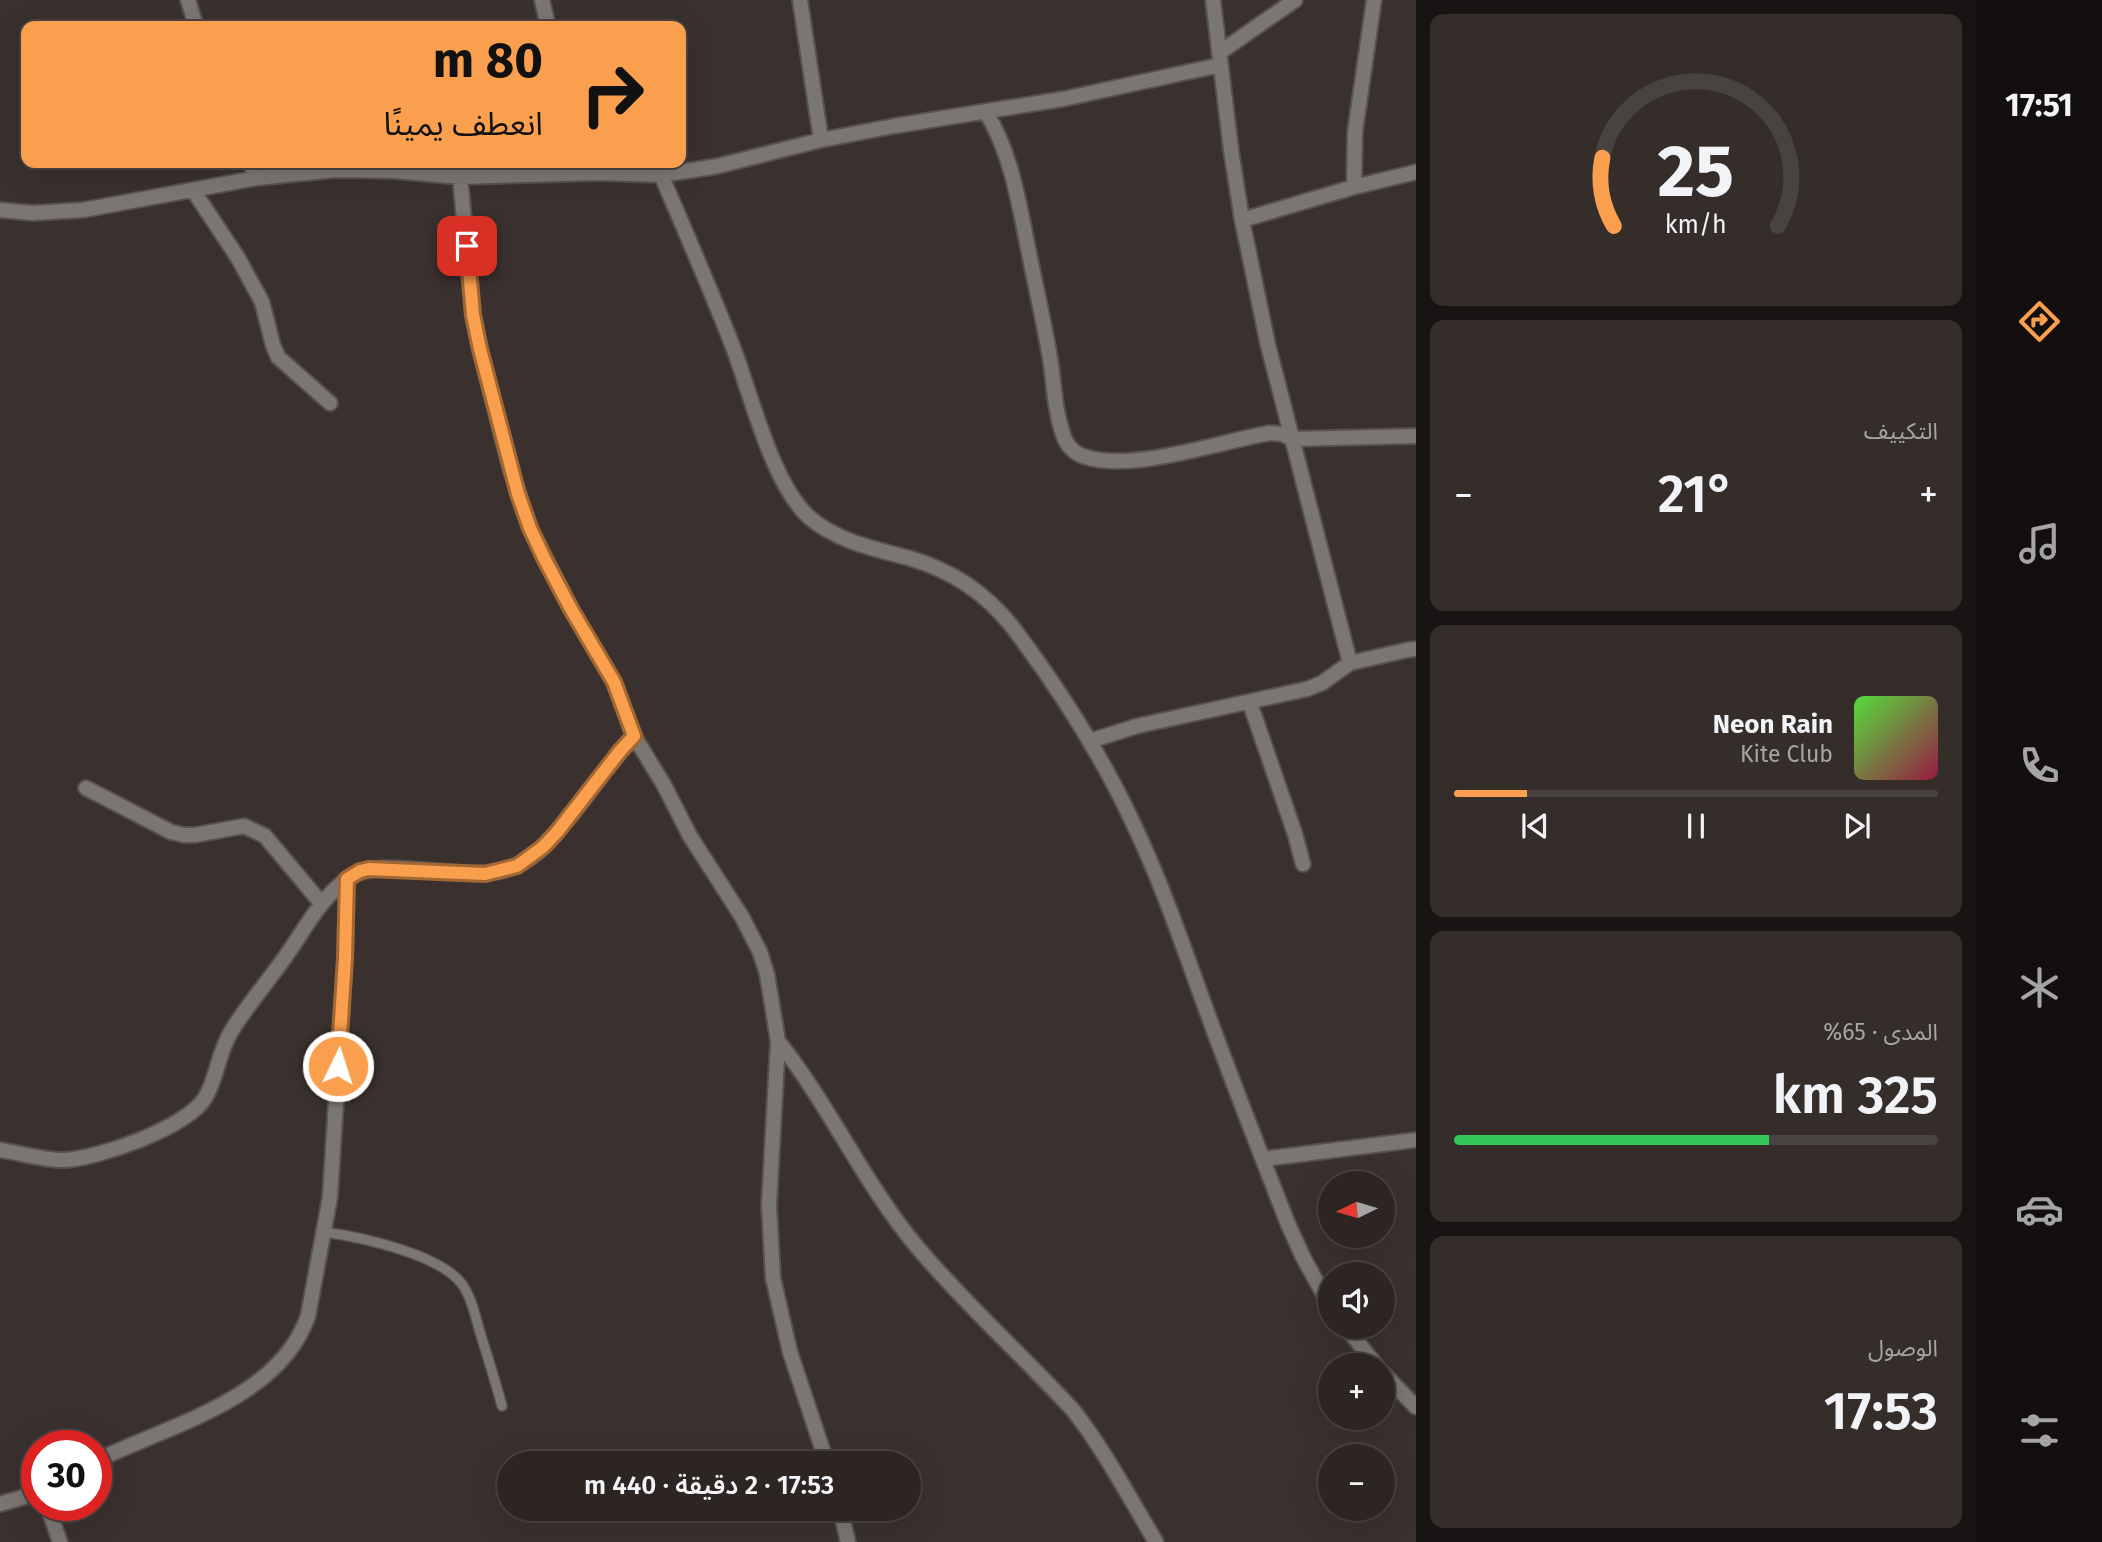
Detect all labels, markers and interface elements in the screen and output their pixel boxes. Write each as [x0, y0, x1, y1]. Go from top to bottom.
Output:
text: 80 m [433, 31, 543, 90]
icon: right [567, 49, 658, 140]
text: 17:51 [2005, 86, 2073, 124]
text: انعطف يمينًا [383, 105, 543, 143]
text: 25 [1658, 128, 1734, 215]
text: km/h [1665, 210, 1727, 240]
pin [437, 216, 497, 276]
icon: arrive [448, 227, 486, 265]
icon: directions [2015, 297, 2064, 346]
text: التكييف [1864, 417, 1938, 445]
text: 21° [1658, 463, 1734, 526]
text: − [1454, 472, 1473, 518]
text: + [1919, 472, 1938, 518]
icon: music [2015, 519, 2064, 568]
text: Neon Rain [1713, 709, 1833, 740]
text: Kite Club [1740, 740, 1833, 768]
icon: phone [2015, 741, 2064, 790]
icon: previous [1516, 807, 1554, 845]
icon: pause [1677, 807, 1715, 845]
icon: next [1838, 807, 1876, 845]
icon: climate [2015, 963, 2064, 1012]
text: المدى · 65% [1823, 1018, 1938, 1046]
position arrow [301, 1029, 375, 1103]
text: 325 km [1773, 1064, 1938, 1127]
north arrow [1318, 1171, 1395, 1248]
map controls [1318, 1171, 1395, 1521]
icon: car [2015, 1185, 2064, 1234]
button: sound [1318, 1262, 1395, 1339]
text: الوصول [1868, 1334, 1938, 1362]
button: + [1318, 1353, 1395, 1430]
text: 17:53 [1824, 1380, 1938, 1443]
icon: filters [2015, 1406, 2064, 1455]
speed limit sign: 30 [21, 1430, 112, 1521]
button: − [1318, 1444, 1395, 1521]
text: 17:53 · 2 دقيقة · 440 m [584, 1470, 834, 1501]

